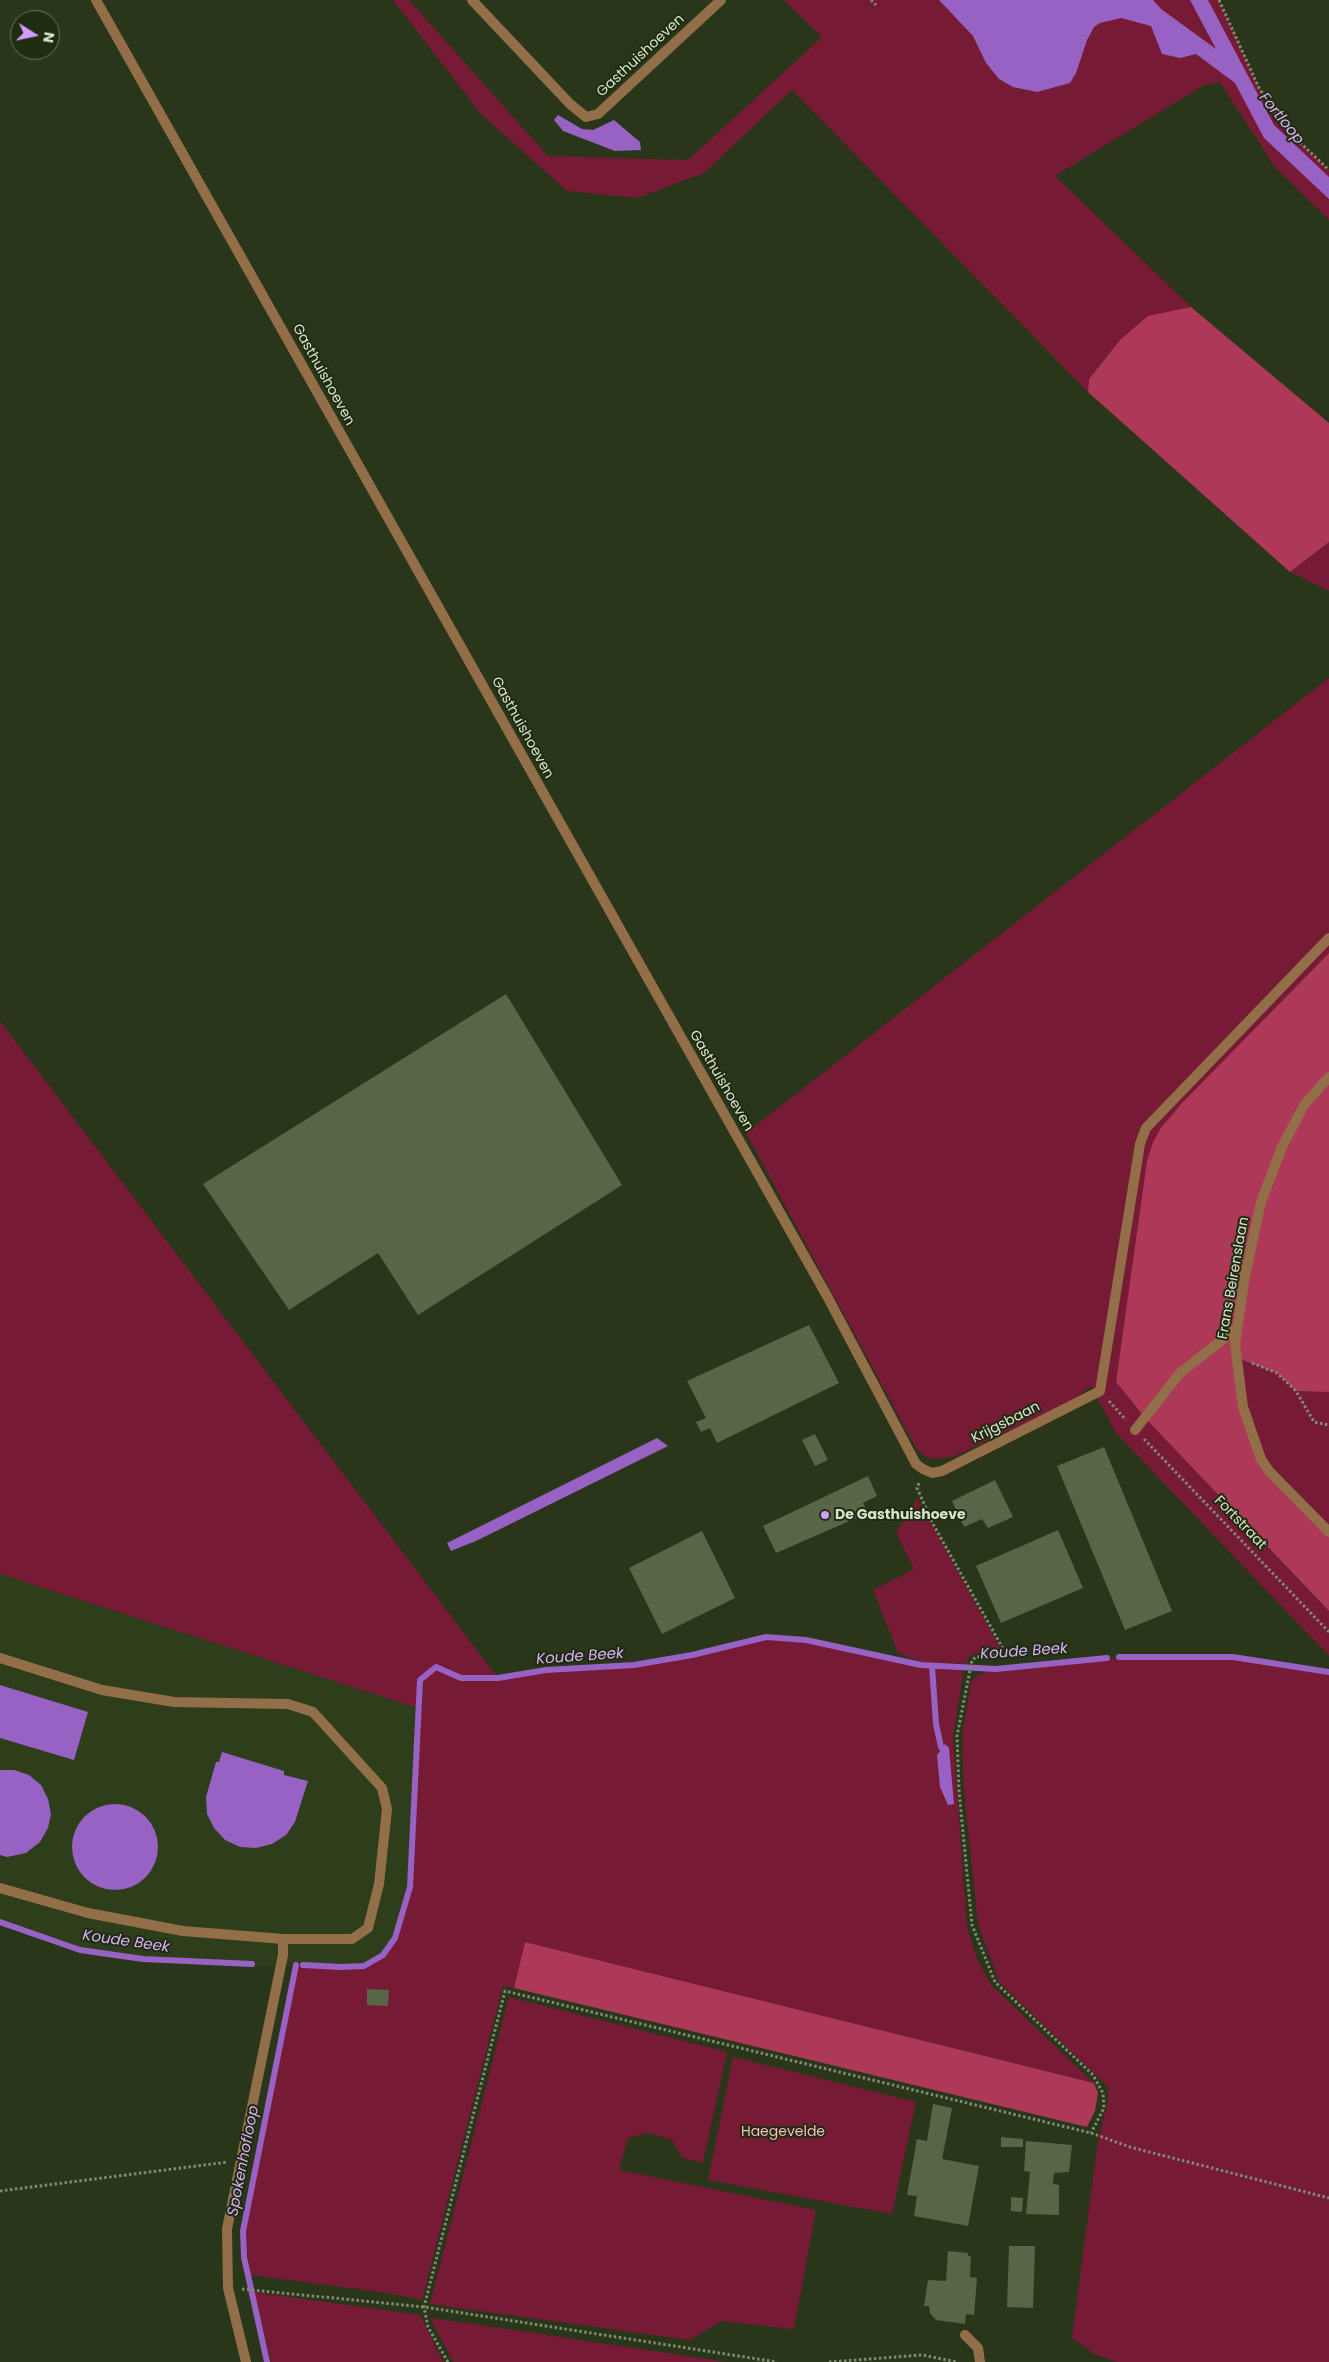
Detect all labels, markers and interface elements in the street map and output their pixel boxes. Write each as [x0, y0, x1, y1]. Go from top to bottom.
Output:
north arrow [10, 10, 60, 60]
street label: Gasthuishoeven [594, 11, 688, 101]
text: N [38, 31, 60, 44]
water label: Fortloop [1255, 90, 1307, 148]
street label: Gasthuishoeven [288, 321, 358, 429]
street label: Gasthuishoeven [487, 674, 557, 782]
street label: Gasthuishoeven [685, 1028, 757, 1134]
street label: Frans Beirenslaan [1215, 1216, 1253, 1340]
street label: Krijgsbaan [969, 1399, 1043, 1447]
street label: Fortstraat [1210, 1493, 1270, 1553]
place label: De Gasthuishoeve [835, 1507, 966, 1523]
marker: De Gasthuishoeve [819, 1509, 831, 1521]
water label: Koude Beek [980, 1640, 1068, 1664]
water label: Koude Beek [536, 1645, 624, 1669]
water label: Koude Beek [81, 1927, 171, 1957]
water label: Spokenhofloop [224, 2104, 264, 2218]
park label: Haegevelde [741, 2124, 825, 2140]

